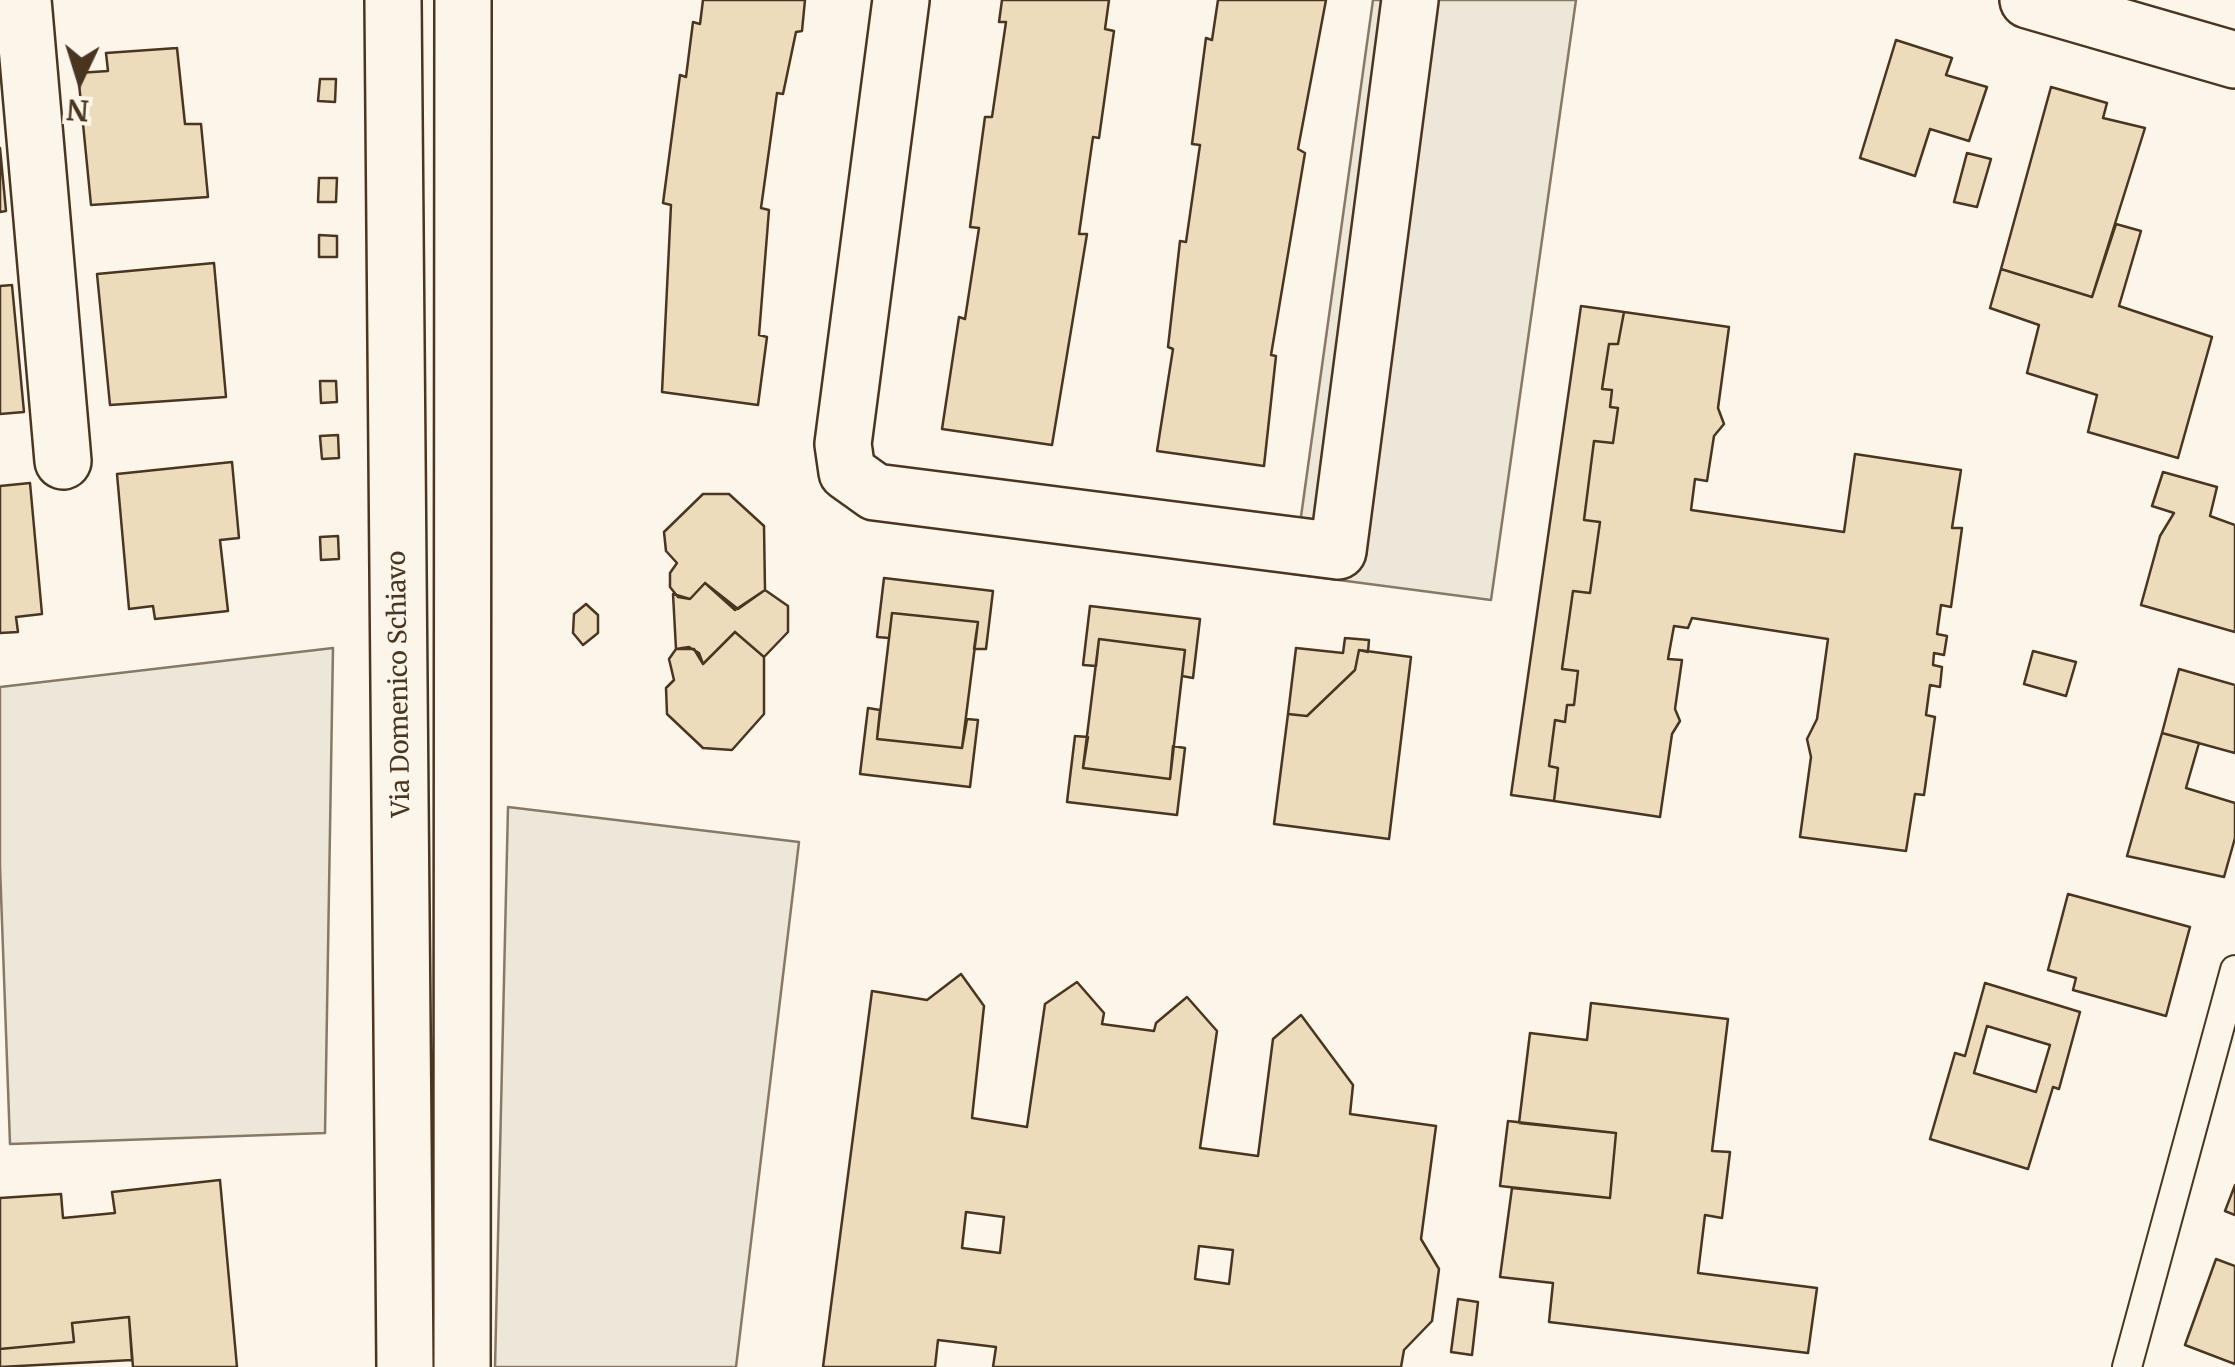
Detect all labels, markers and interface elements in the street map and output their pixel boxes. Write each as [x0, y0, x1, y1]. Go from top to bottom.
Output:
north arrow [30, 30, 130, 130]
text: N [66, 91, 90, 129]
street label: Via Domenico Schiavo [383, 550, 417, 818]

